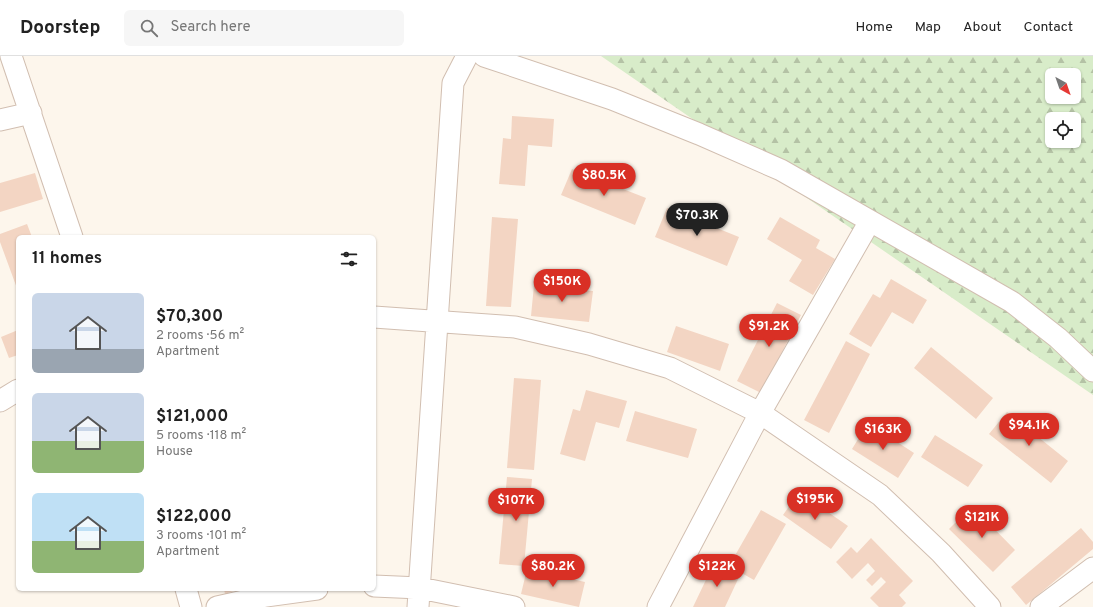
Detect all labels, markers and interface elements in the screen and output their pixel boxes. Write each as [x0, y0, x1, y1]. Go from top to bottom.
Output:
search box [124, 10, 404, 46]
text: Doorstep [20, 16, 100, 40]
icon: search [138, 17, 160, 39]
text: Search here [170, 18, 251, 37]
text: Home [856, 19, 893, 36]
text: Map [915, 19, 941, 36]
text: About [963, 19, 1002, 36]
text: Contact [1024, 19, 1073, 36]
north arrow [1045, 68, 1081, 104]
map controls [1045, 68, 1081, 148]
button: locate [1045, 112, 1081, 148]
pin: $80.5K [571, 163, 637, 197]
text: $80.5K [582, 168, 626, 184]
pin: $70.3K [664, 203, 730, 237]
text: $70.3K [675, 208, 719, 224]
text: 11 homes [32, 248, 102, 270]
icon: filters [338, 248, 360, 270]
pin: $150K [534, 269, 590, 303]
text: $150K [543, 274, 581, 290]
text: $70,300 [156, 306, 223, 328]
icon: home [64, 309, 112, 357]
pin: $91.2K [736, 314, 802, 348]
text: $91.2K [748, 319, 790, 335]
text: 2 rooms · 56 m² [156, 328, 244, 344]
text: Apartment [156, 344, 219, 360]
text: $121,000 [156, 406, 228, 428]
icon: home [64, 409, 112, 457]
pin: $94.1K [996, 413, 1062, 447]
pin: $163K [855, 417, 911, 451]
text: $94.1K [1008, 418, 1050, 434]
text: $163K [864, 422, 902, 438]
text: 5 rooms · 118 m² [156, 428, 246, 444]
text: House [156, 444, 193, 460]
pin: $195K [787, 487, 843, 521]
pin: $107K [488, 488, 544, 522]
text: $195K [796, 492, 834, 508]
text: $107K [497, 493, 535, 509]
pin: $121K [954, 505, 1010, 539]
text: $122,000 [156, 506, 232, 528]
icon: home [64, 509, 112, 557]
text: $121K [964, 510, 1000, 526]
text: 3 rooms · 101 m² [156, 528, 246, 544]
text: Apartment [156, 544, 219, 560]
pin: $80.2K [520, 554, 586, 588]
pin: $122K [689, 554, 745, 588]
text: $80.2K [531, 559, 575, 575]
text: $122K [698, 559, 736, 575]

